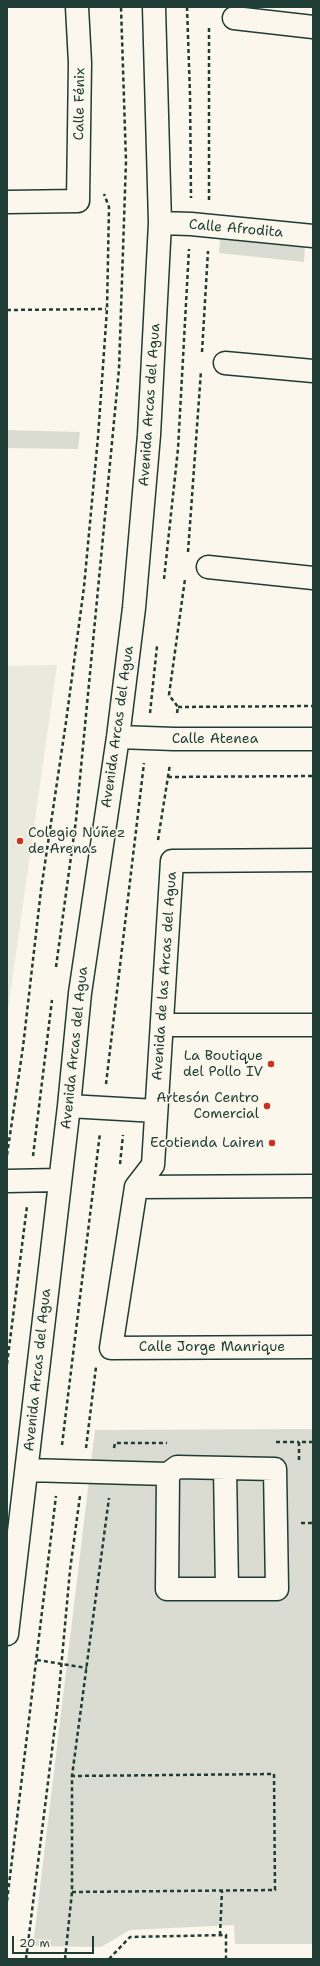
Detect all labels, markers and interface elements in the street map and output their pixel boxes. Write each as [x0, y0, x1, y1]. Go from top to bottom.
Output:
street label: Calle Fénix [71, 67, 89, 141]
street label: Calle Afrodita [188, 217, 284, 241]
street label: Avenida Arcas del Agua [136, 323, 164, 487]
street label: Avenida Arcas del Agua [98, 645, 138, 809]
street label: Calle Atenea [172, 731, 258, 747]
place label: Colegio Núñez de Arenas [28, 825, 125, 858]
marker: Colegio Núñez de Arenas [15, 836, 25, 846]
street label: Avenida de las Arcas del Agua [149, 871, 181, 1081]
street label: Avenida Arcas del Agua [58, 966, 92, 1130]
place label: La Boutique del Pollo IV [183, 1048, 263, 1080]
marker: La Boutique del Pollo IV [266, 1059, 276, 1069]
place label: Artesón Centro Comercial [156, 1090, 259, 1122]
marker: Artesón Centro Comercial [262, 1101, 272, 1111]
place label: Ecotienda Lairen [150, 1135, 264, 1151]
marker: Ecotienda Lairen [267, 1138, 277, 1148]
street label: Avenida Arcas del Agua [21, 1288, 55, 1452]
street label: Calle Jorge Manrique [139, 1339, 285, 1355]
scale bar [14, 1928, 96, 1954]
text: 20 m [19, 1935, 50, 1951]

